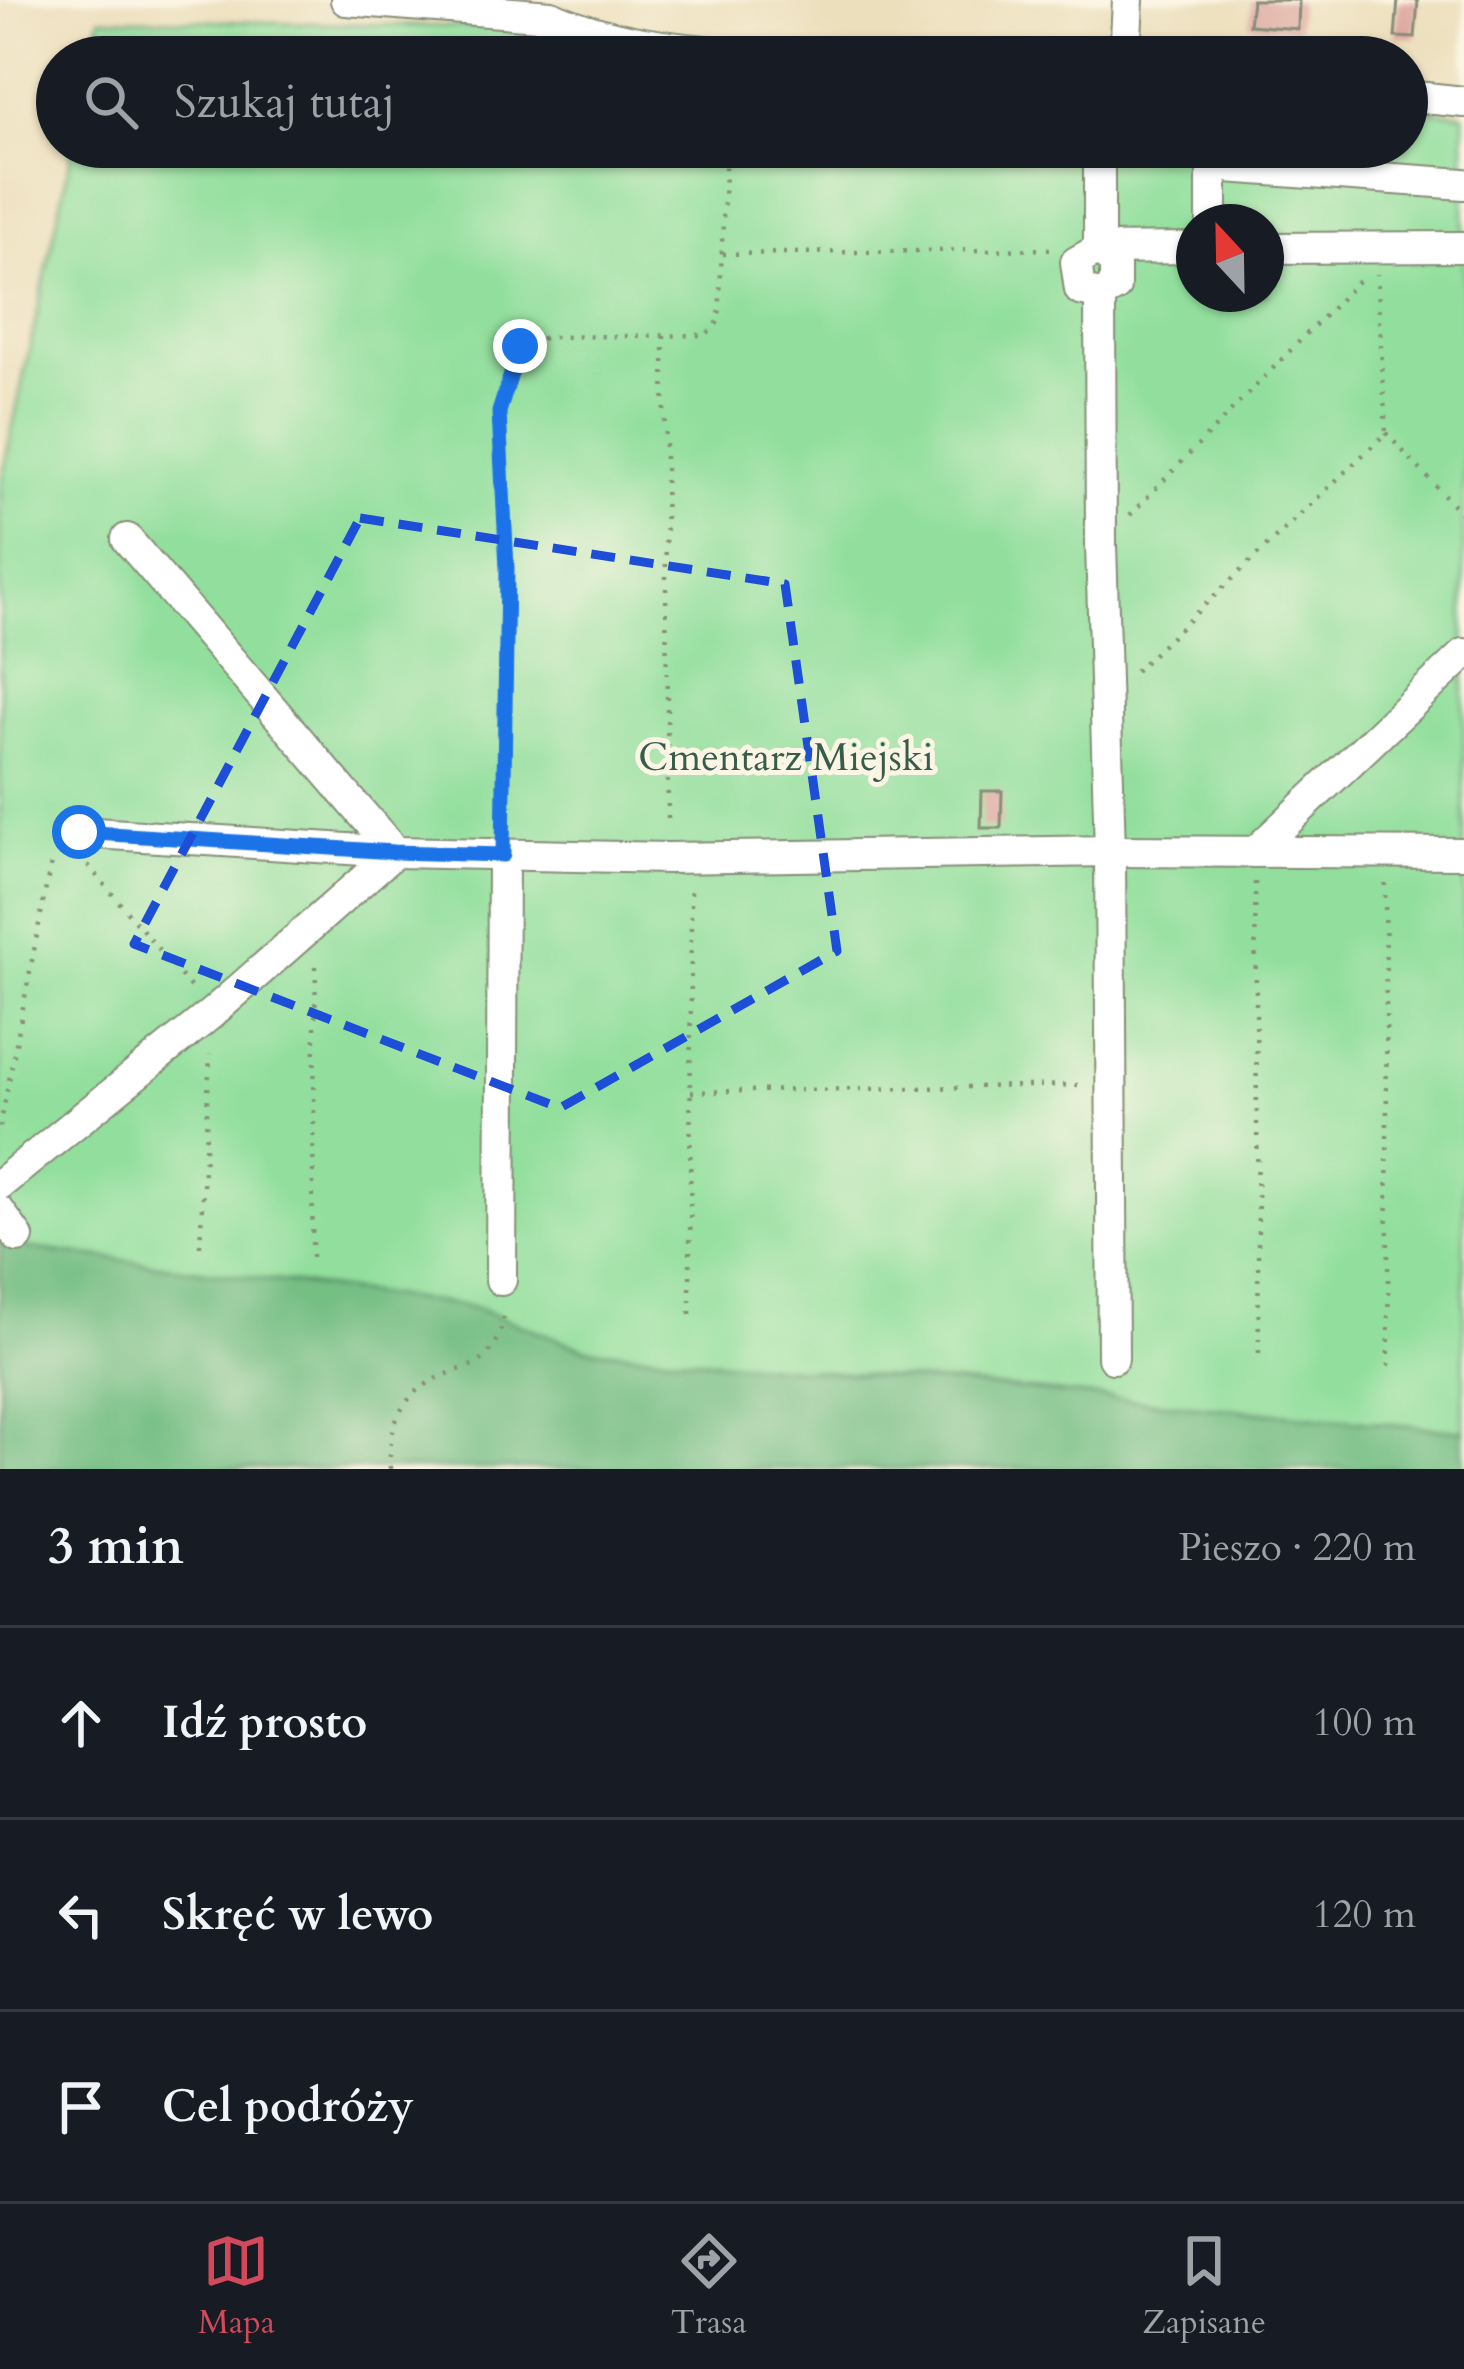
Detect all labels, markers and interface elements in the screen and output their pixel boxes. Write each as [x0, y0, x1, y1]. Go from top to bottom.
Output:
search box [36, 36, 1428, 168]
icon: search [78, 69, 144, 135]
text: Szukaj tutaj [174, 72, 395, 133]
north arrow [1176, 204, 1284, 312]
route end [493, 319, 547, 373]
park label: Cmentarz Miejski [638, 731, 934, 784]
route start [52, 805, 106, 859]
text: 3 min [48, 1512, 184, 1582]
text: Pieszo · 220 m [1178, 1521, 1416, 1574]
icon: ahead [48, 1690, 114, 1756]
text: Idź prosto [162, 1692, 367, 1753]
text: 100 m [1313, 1696, 1416, 1749]
icon: left [48, 1882, 114, 1948]
text: Skręć w lewo [162, 1884, 433, 1945]
text: 120 m [1313, 1888, 1416, 1941]
icon: arrive [48, 2074, 114, 2140]
text: Cel podróży [162, 2076, 414, 2137]
tab: Mapa [198, 2228, 275, 2345]
tab: Trasa [671, 2228, 747, 2345]
tab: Zapisane [1142, 2228, 1266, 2345]

